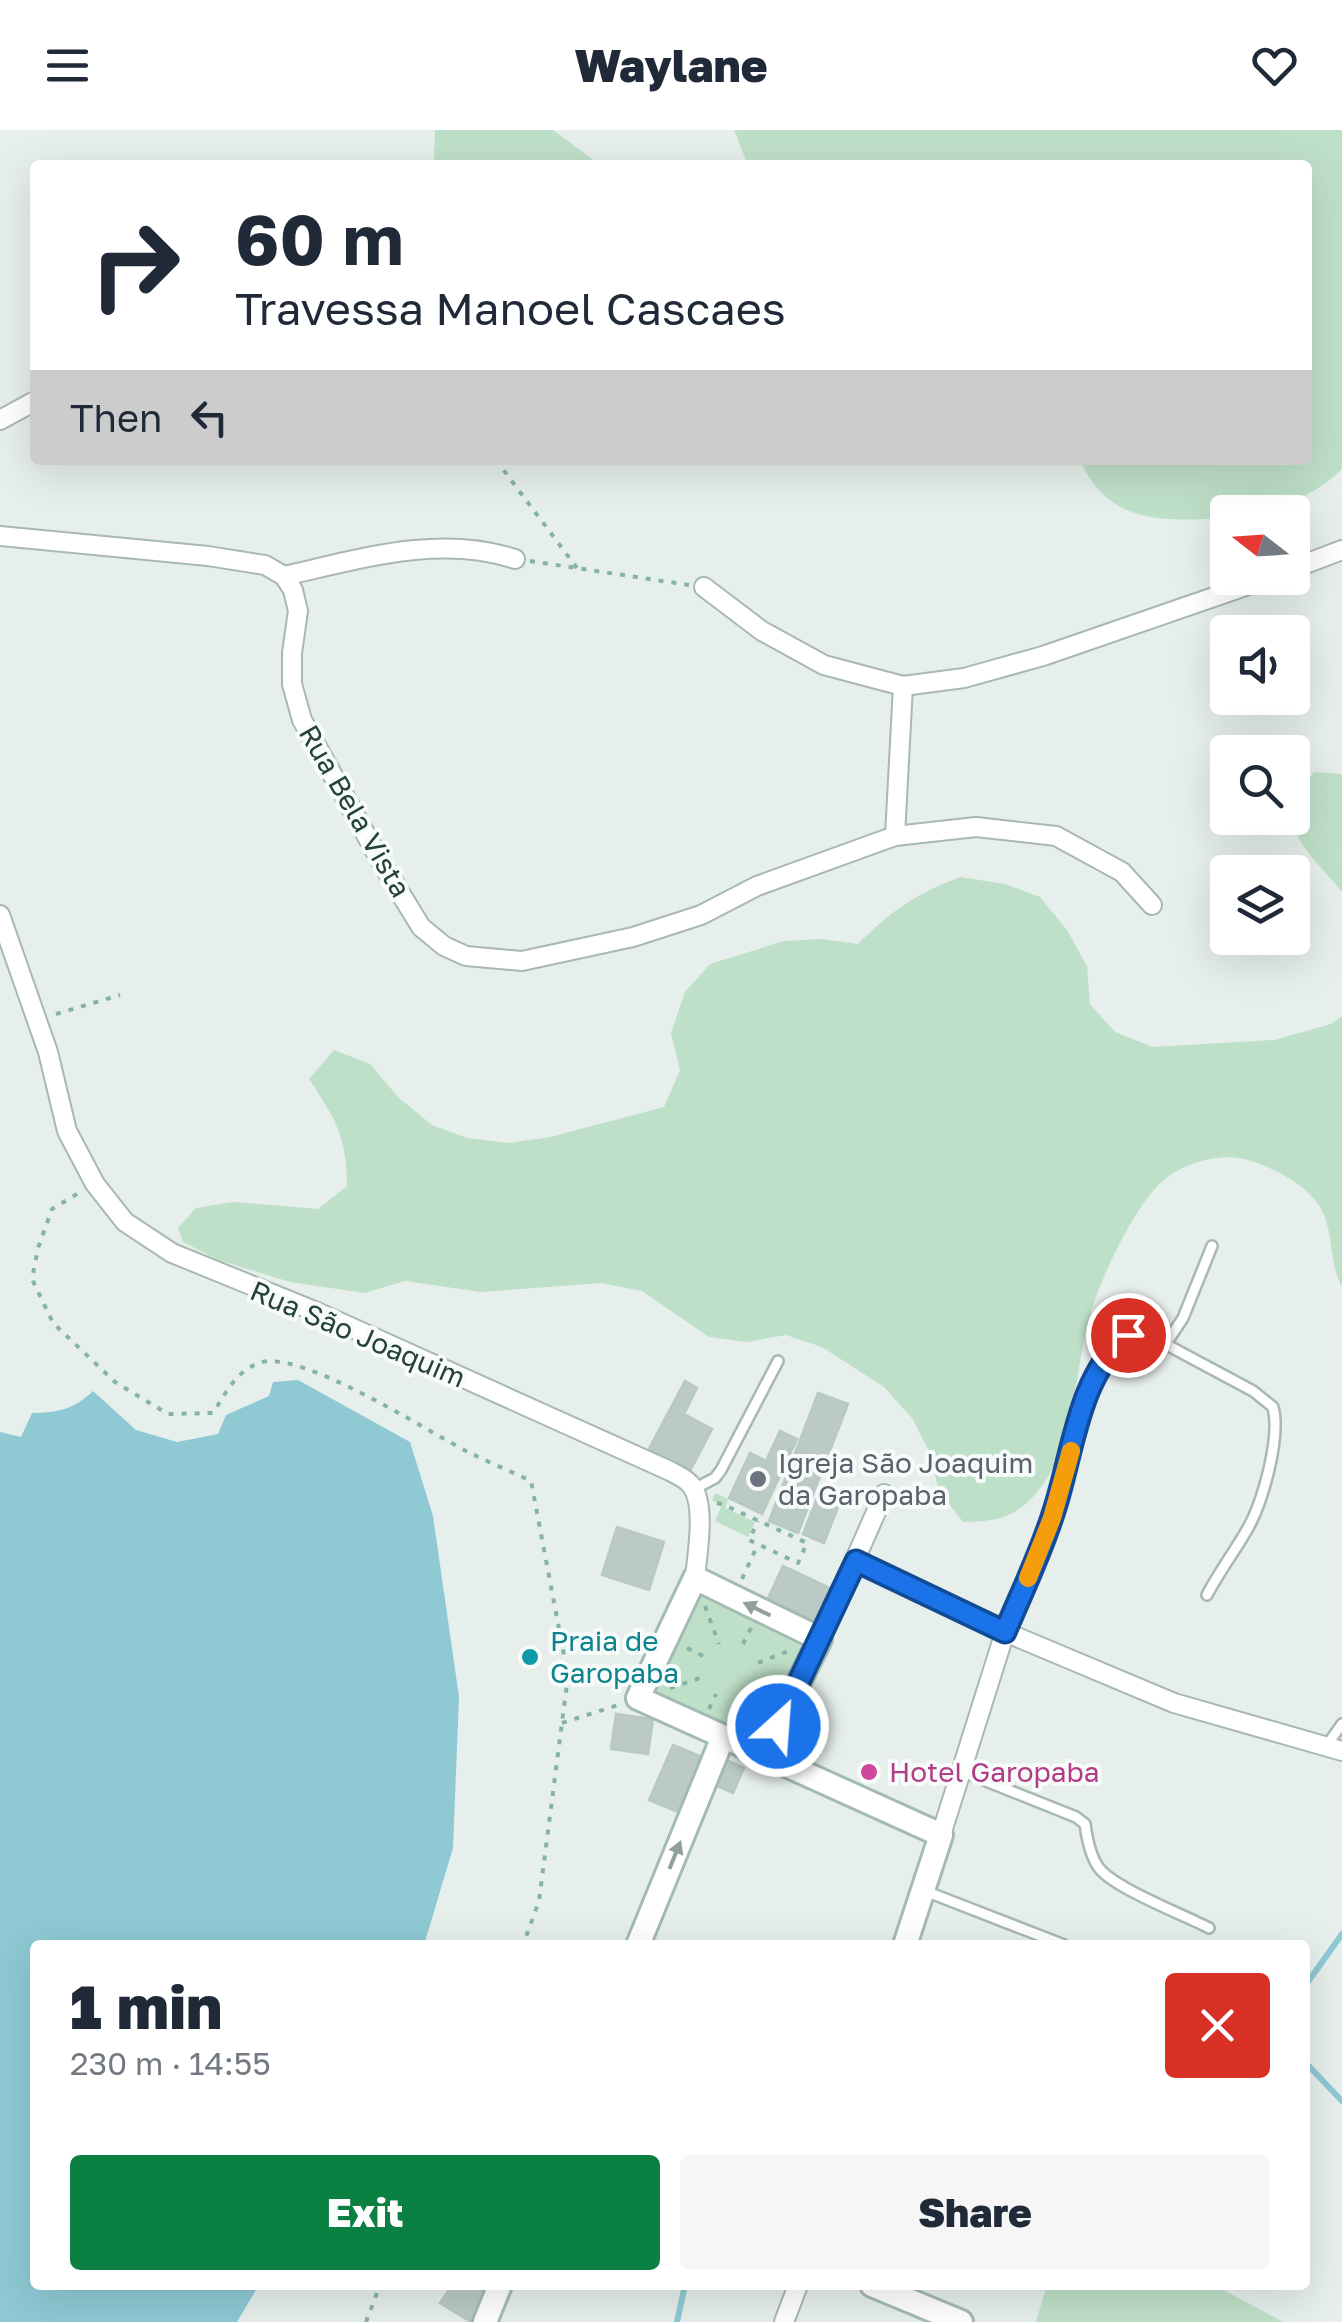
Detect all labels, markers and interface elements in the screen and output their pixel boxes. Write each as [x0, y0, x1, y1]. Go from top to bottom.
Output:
icon: menu [40, 38, 95, 93]
text: Waylane [574, 38, 768, 92]
icon: heart [1247, 38, 1302, 93]
text: 60 m [235, 196, 404, 280]
icon: right [70, 200, 200, 330]
text: Travessa Manoel Cascaes [235, 281, 786, 335]
icon: left [182, 390, 237, 445]
text: Then [70, 395, 162, 440]
north arrow [1210, 495, 1310, 595]
map controls [1210, 495, 1310, 955]
button: sound [1210, 615, 1310, 715]
street label: Rua Bela Vista [293, 719, 418, 903]
button: search [1210, 735, 1310, 835]
button: layers [1210, 855, 1310, 955]
street label: Rua São Joaquim [246, 1273, 471, 1394]
pin [1086, 1293, 1171, 1378]
icon: arrive [1101, 1308, 1156, 1363]
place label: Igreja São Joaquim da Garopaba [778, 1446, 1033, 1511]
marker: Igreja São Joaquim da Garopaba [747, 1468, 769, 1490]
one-way arrow [743, 1600, 772, 1617]
place label: Praia de Garopaba [550, 1624, 679, 1689]
marker: Praia de Garopaba [519, 1646, 541, 1668]
position arrow [726, 1674, 830, 1778]
place label: Hotel Garopaba [889, 1755, 1100, 1788]
marker: Hotel Garopaba [858, 1761, 880, 1783]
one-way arrow [667, 1839, 683, 1869]
text: 1 min [70, 1970, 222, 2042]
button: close [1165, 1973, 1270, 2078]
text: 230 m · 14:55 [70, 2044, 271, 2082]
button: Exit [70, 2155, 660, 2270]
button: Share [680, 2155, 1270, 2270]

